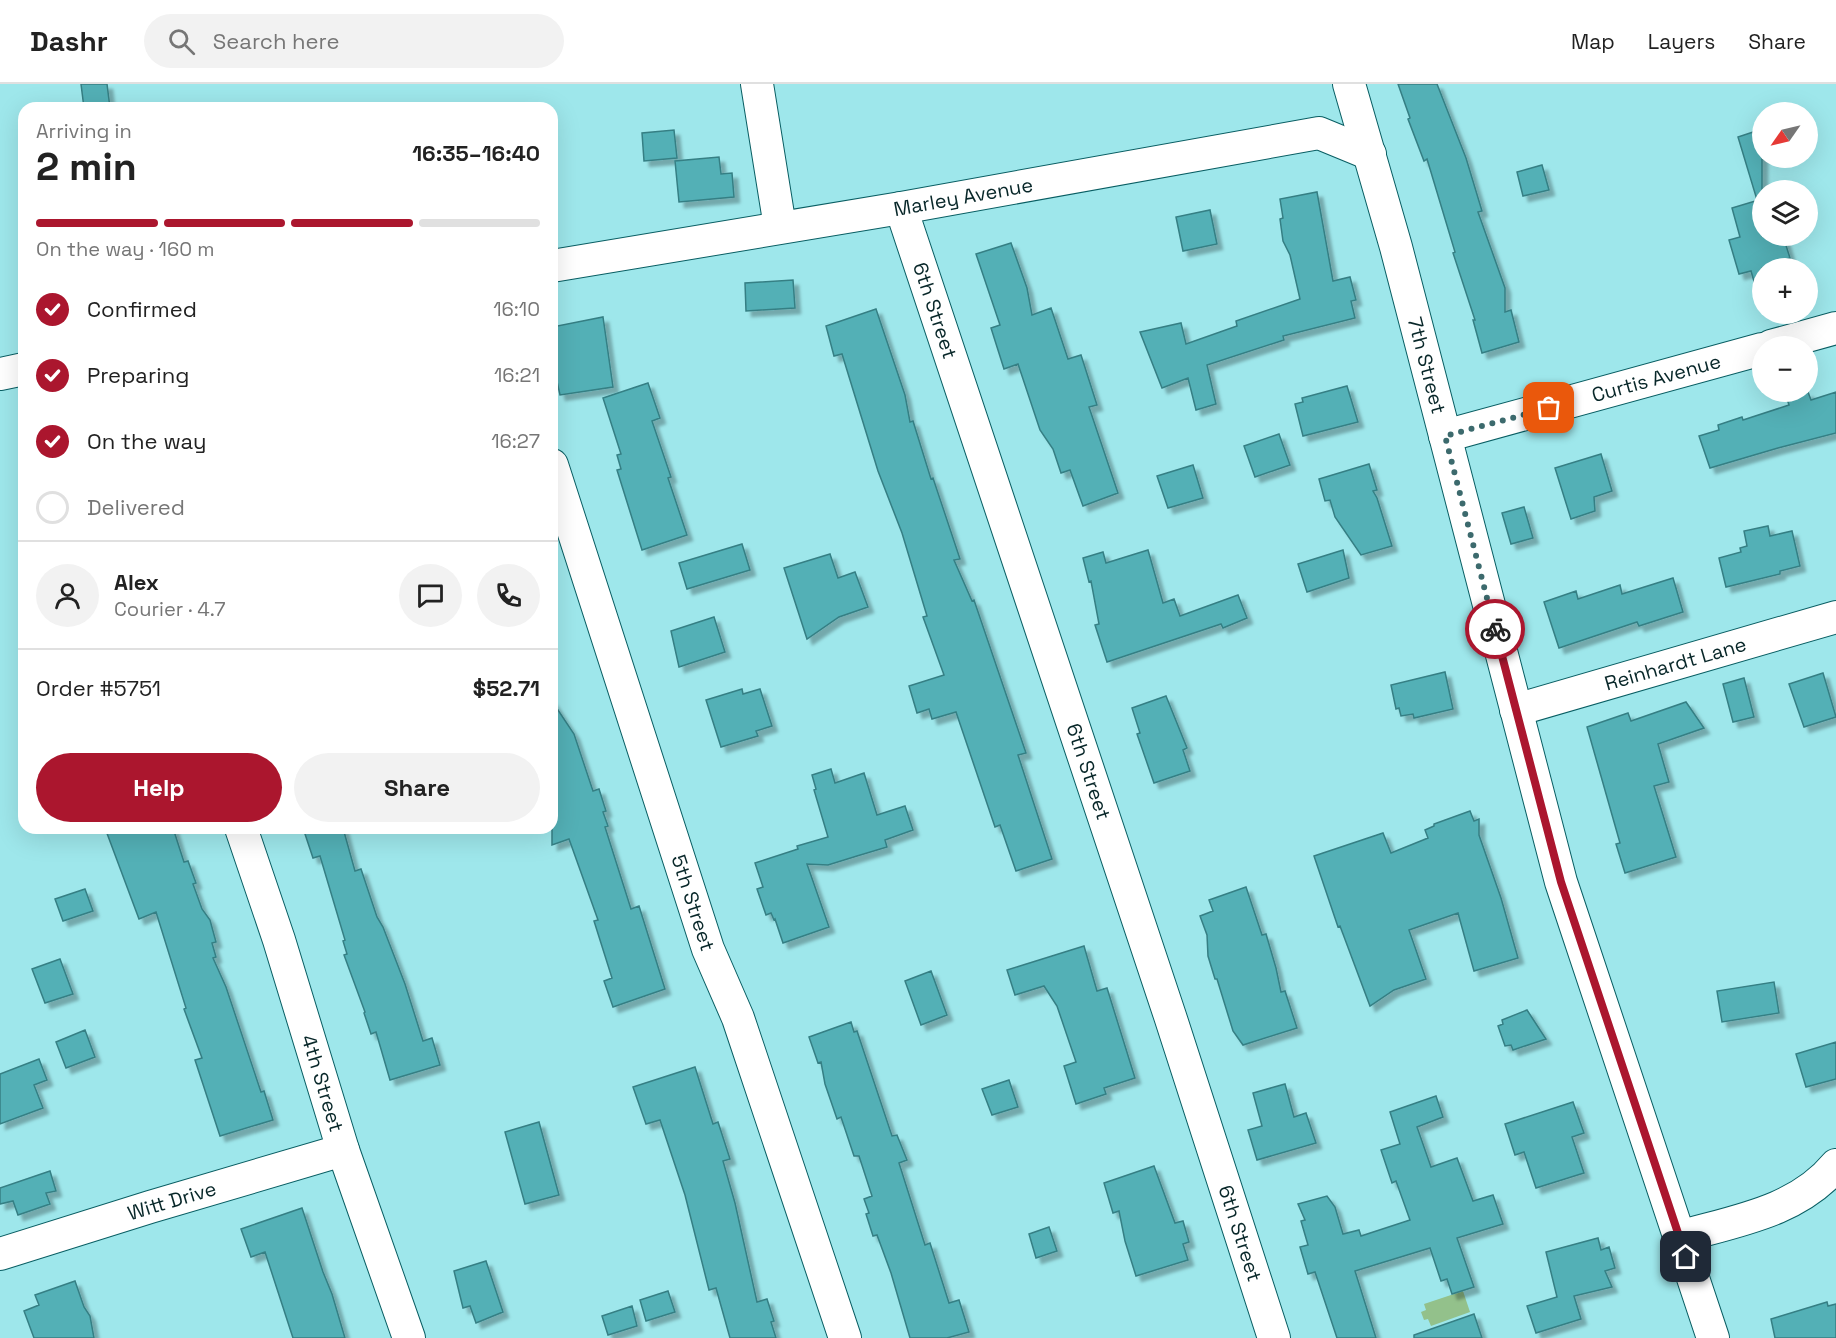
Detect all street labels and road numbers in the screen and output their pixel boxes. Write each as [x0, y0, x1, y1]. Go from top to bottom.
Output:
street label: Marley Avenue [892, 172, 1035, 222]
street label: 6th Street [907, 259, 963, 362]
street label: 7th Street [1402, 314, 1452, 417]
street label: Curtis Avenue [1589, 348, 1724, 408]
street label: Reinhardt Lane [1602, 631, 1749, 697]
street label: 6th Street [1060, 720, 1117, 823]
street label: 5th Street [665, 851, 721, 954]
street label: 4th Street [296, 1031, 350, 1135]
street label: Witt Drive [124, 1175, 219, 1226]
street label: 6th Street [1212, 1182, 1268, 1285]

